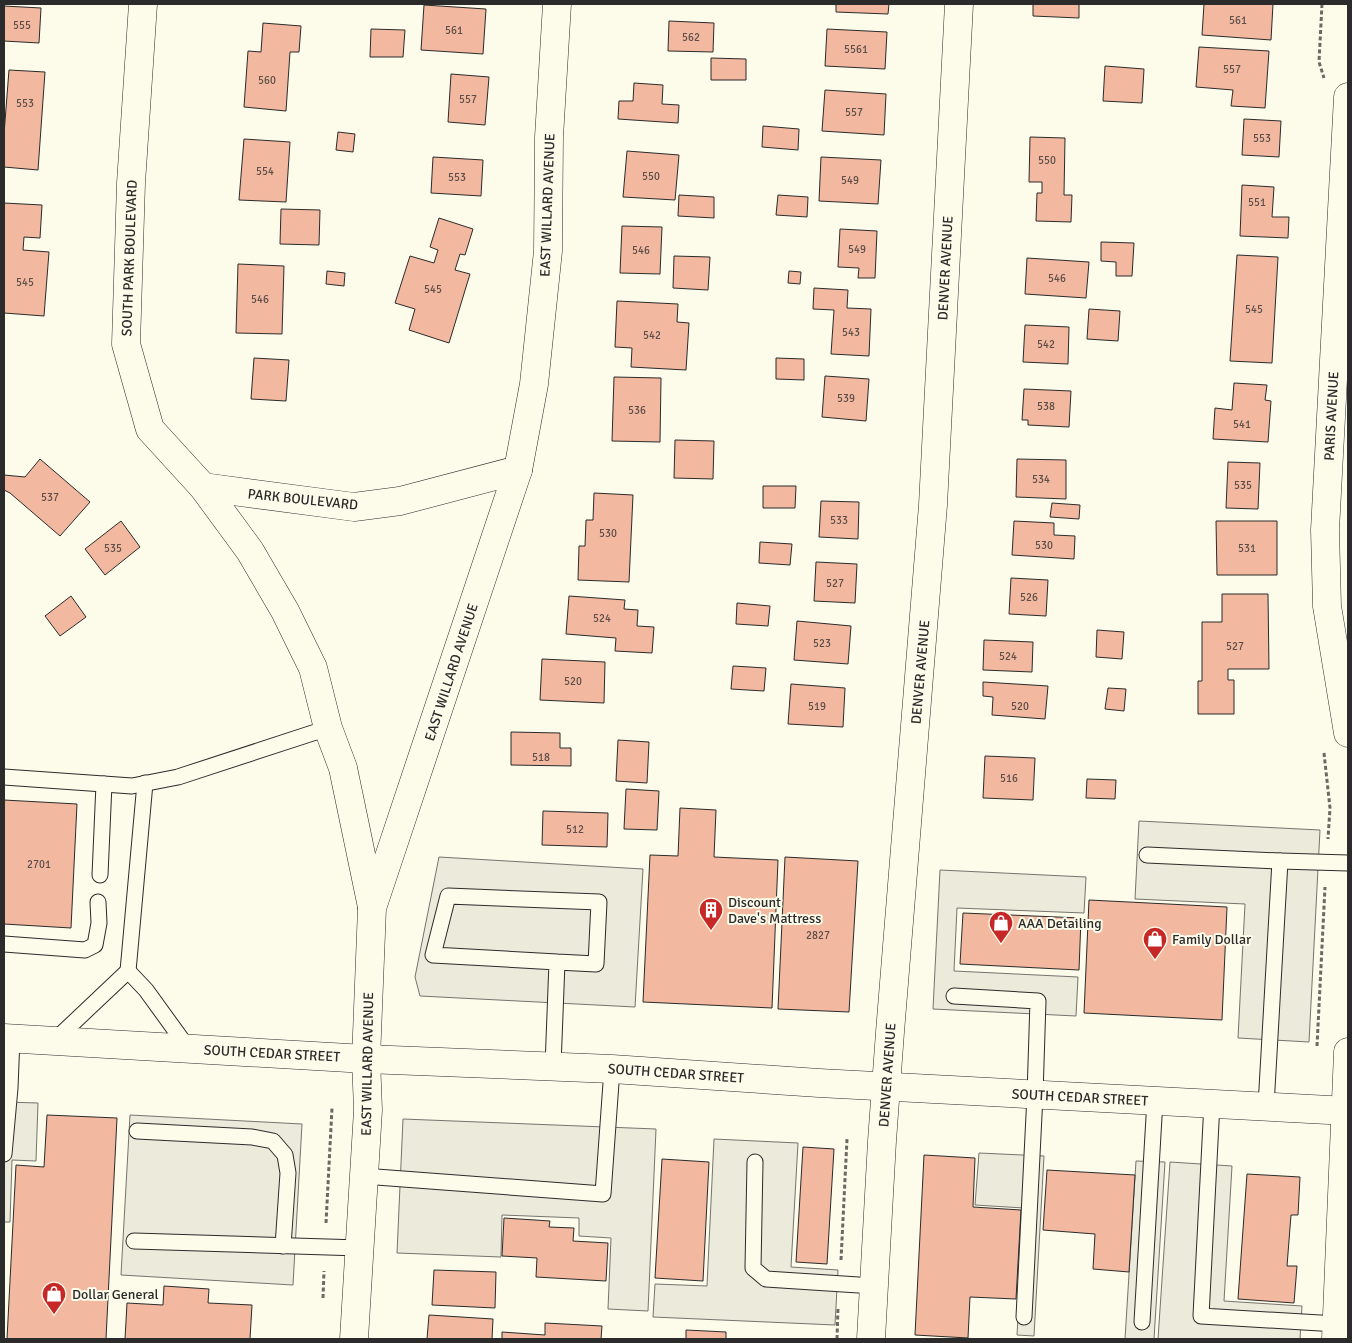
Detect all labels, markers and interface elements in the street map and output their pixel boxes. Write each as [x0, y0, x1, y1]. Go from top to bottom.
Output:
house number: 561 [1229, 14, 1247, 27]
house number: 555 [13, 19, 31, 32]
house number: 561 [445, 24, 463, 37]
house number: 562 [682, 31, 700, 44]
house number: 5561 [844, 43, 868, 56]
house number: 557 [1223, 63, 1241, 76]
house number: 560 [258, 74, 276, 87]
house number: 557 [459, 93, 477, 106]
house number: 553 [16, 97, 34, 110]
house number: 557 [845, 106, 863, 119]
house number: 553 [1253, 132, 1271, 145]
street label: EAST WILLARD AVENUE [536, 133, 559, 277]
house number: 550 [1038, 154, 1056, 167]
house number: 554 [256, 165, 274, 178]
house number: 550 [642, 170, 660, 183]
house number: 553 [448, 171, 466, 184]
house number: 549 [841, 174, 859, 187]
street label: SOUTH PARK BOULEVARD [118, 179, 141, 337]
house number: 551 [1248, 196, 1266, 209]
street label: DENVER AVENUE [934, 215, 957, 321]
house number: 549 [848, 243, 866, 256]
house number: 546 [632, 244, 650, 257]
house number: 546 [1048, 272, 1066, 285]
house number: 545 [16, 276, 34, 289]
house number: 545 [424, 283, 442, 296]
house number: 546 [251, 293, 269, 306]
house number: 545 [1245, 303, 1263, 316]
house number: 543 [842, 326, 860, 339]
house number: 542 [643, 329, 661, 342]
house number: 542 [1037, 338, 1055, 351]
street label: PARIS AVENUE [1321, 371, 1342, 461]
house number: 539 [837, 392, 855, 405]
house number: 538 [1037, 400, 1055, 413]
house number: 536 [628, 404, 646, 417]
house number: 541 [1233, 418, 1251, 431]
house number: 534 [1032, 473, 1050, 486]
house number: 535 [1234, 479, 1252, 492]
street label: PARK BOULEVARD [247, 485, 359, 514]
house number: 537 [41, 491, 59, 504]
house number: 533 [830, 514, 848, 527]
house number: 530 [599, 527, 617, 540]
house number: 530 [1035, 539, 1053, 552]
house number: 535 [104, 542, 122, 555]
house number: 531 [1238, 542, 1256, 555]
house number: 527 [826, 577, 844, 590]
house number: 526 [1020, 591, 1038, 604]
street label: EAST WILLARD AVENUE [421, 601, 482, 743]
house number: 524 [593, 612, 611, 625]
street label: DENVER AVENUE [907, 619, 934, 725]
house number: 523 [813, 637, 831, 650]
house number: 527 [1226, 640, 1244, 653]
house number: 524 [999, 650, 1017, 663]
house number: 520 [564, 675, 582, 688]
house number: 519 [808, 700, 826, 713]
house number: 520 [1011, 700, 1029, 713]
house number: 518 [532, 751, 550, 764]
house number: 516 [1000, 772, 1018, 785]
house number: 512 [566, 823, 584, 836]
house number: 2701 [27, 858, 51, 871]
place label: Discount Dave's Mattress [728, 894, 821, 927]
building icon: Discount Dave's Mattress [698, 897, 724, 931]
shop icon: AAA Detailing [988, 910, 1014, 944]
place label: AAA Detailing [1018, 915, 1102, 932]
shop icon: Family Dollar [1142, 926, 1168, 960]
house number: 2827 [806, 929, 830, 942]
place label: Family Dollar [1172, 931, 1252, 948]
street label: EAST WILLARD AVENUE [358, 992, 377, 1136]
street label: DENVER AVENUE [875, 1022, 900, 1128]
street label: SOUTH CEDAR STREET [203, 1041, 341, 1066]
street label: SOUTH CEDAR STREET [607, 1060, 745, 1087]
street label: SOUTH CEDAR STREET [1011, 1085, 1149, 1110]
shop icon: Dollar General [41, 1281, 67, 1315]
place label: Dollar General [72, 1286, 159, 1303]

